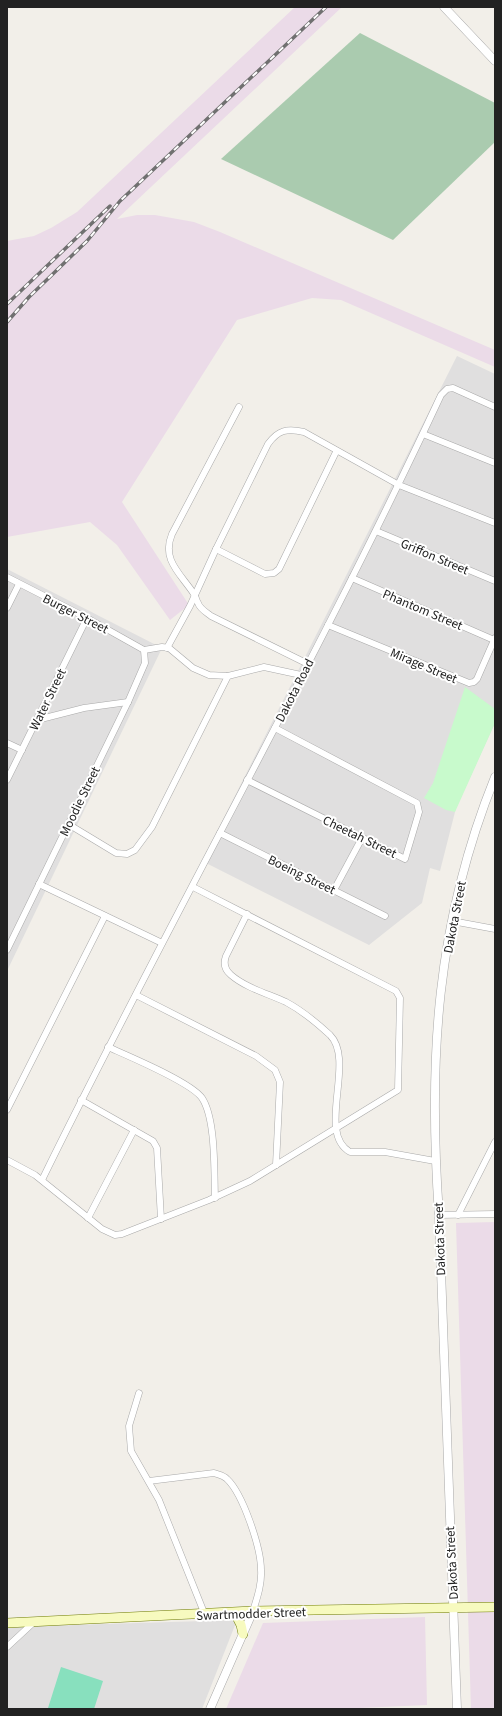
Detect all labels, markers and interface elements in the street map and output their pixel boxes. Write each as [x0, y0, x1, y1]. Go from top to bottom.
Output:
street label: Griffon Street [398, 534, 472, 580]
street label: Phantom Street [380, 585, 466, 635]
street label: Burger Street [40, 590, 112, 638]
street label: Mirage Street [387, 644, 461, 688]
street label: Dakota Road [271, 656, 319, 725]
street label: Water Street [25, 665, 71, 733]
street label: Moodie Street [55, 763, 105, 839]
street label: Cheetah Street [320, 811, 400, 863]
street label: Boeing Street [265, 851, 339, 899]
street label: Dakota Street [439, 879, 471, 955]
street label: Dakota Street [430, 1201, 450, 1276]
street label: Dakota Street [441, 1525, 463, 1600]
street label: Swartmodder Street [196, 1603, 307, 1625]

